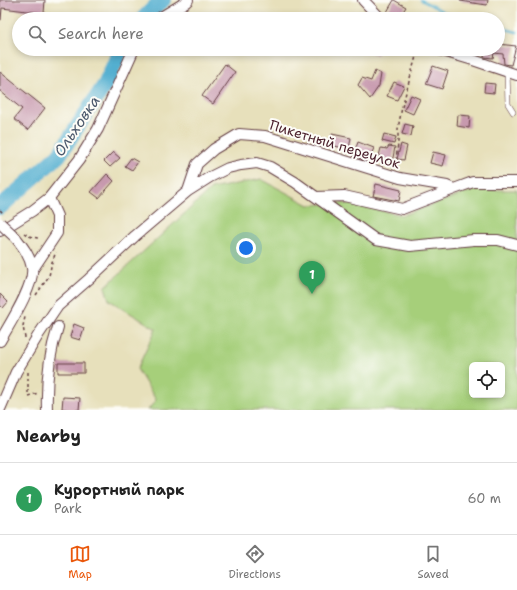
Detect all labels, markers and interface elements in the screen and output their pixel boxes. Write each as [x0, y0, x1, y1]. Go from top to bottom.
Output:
search box [12, 12, 505, 56]
icon: search [26, 23, 48, 45]
text: Search here [58, 24, 144, 44]
water label: Ольховка [49, 92, 105, 160]
street label: Пикетный переулок [268, 116, 403, 173]
your location [236, 238, 256, 258]
pin: 1 [299, 261, 325, 294]
map controls [469, 362, 505, 398]
button: locate [469, 362, 505, 398]
text: Nearby [16, 425, 81, 447]
text: Курортный парк [54, 480, 184, 500]
text: 1 [26, 490, 32, 507]
text: 60 m [468, 490, 501, 507]
text: Park [54, 500, 82, 517]
tab: Map [68, 543, 92, 582]
tab: Directions [228, 543, 281, 582]
tab: Saved [417, 543, 449, 582]

